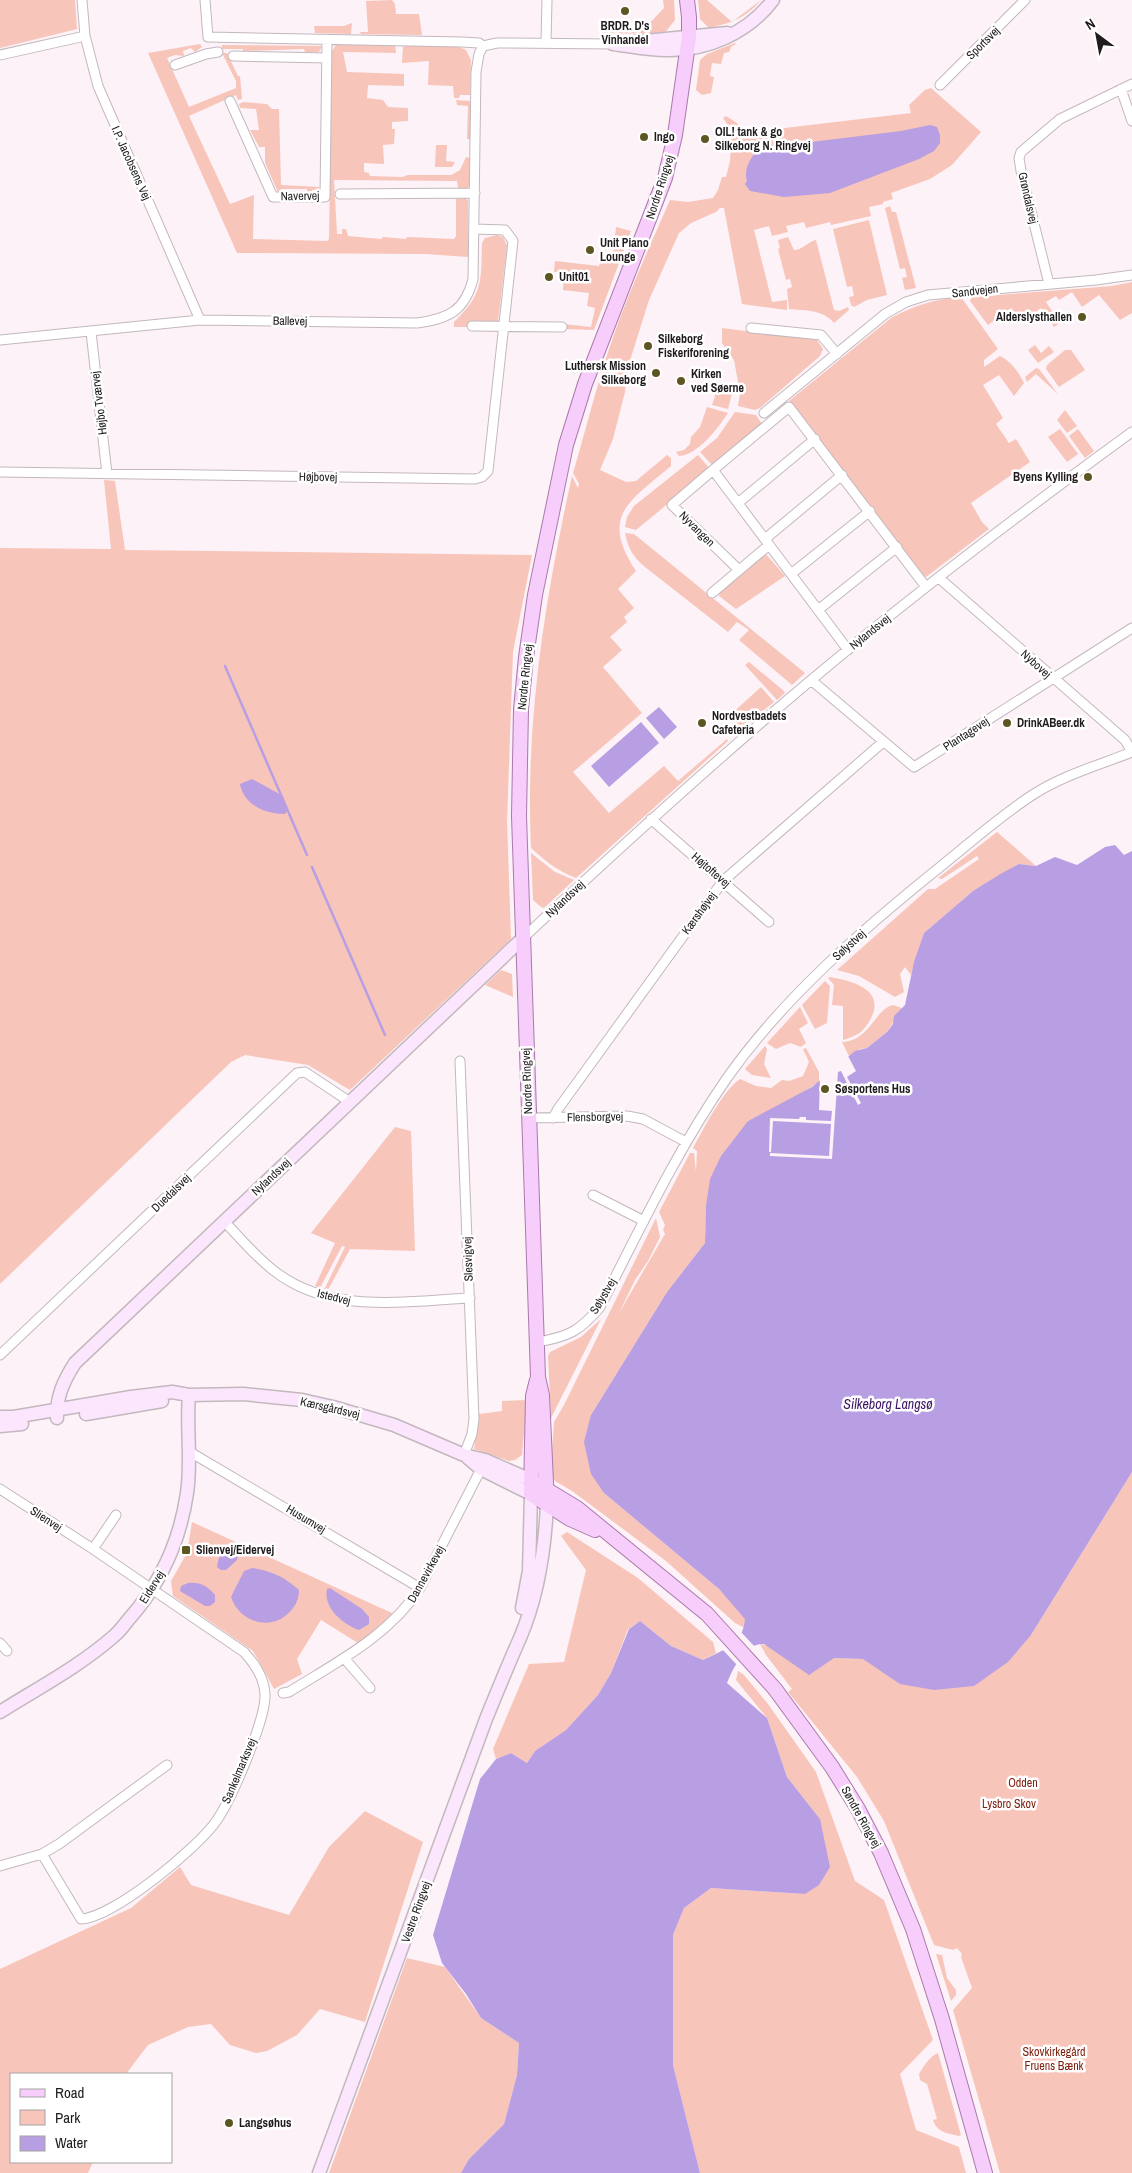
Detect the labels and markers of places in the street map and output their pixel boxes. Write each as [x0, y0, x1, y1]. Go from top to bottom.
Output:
marker: BRDR. D's Vinhandel [619, 5, 631, 17]
place label: BRDR. D's Vinhandel [601, 18, 650, 48]
place label: OIL! tank & go Silkeborg N. Ringvej [715, 124, 811, 154]
place label: Ingo [654, 129, 675, 145]
marker: Ingo [638, 131, 650, 143]
marker: OIL! tank & go Silkeborg N. Ringvej [699, 133, 711, 145]
place label: Unit Piano Lounge [600, 235, 649, 265]
marker: Unit Piano Lounge [584, 244, 596, 256]
place label: Unit01 [559, 269, 590, 285]
marker: Unit01 [543, 271, 555, 283]
place label: Alderslysthallen [996, 309, 1072, 325]
marker: Alderslysthallen [1076, 311, 1088, 323]
place label: Silkeborg Fiskeriforening [658, 331, 729, 361]
marker: Silkeborg Fiskeriforening [642, 340, 654, 352]
place label: Luthersk Mission Silkeborg [565, 358, 646, 388]
place label: Kirken ved Søerne [691, 366, 745, 396]
marker: Luthersk Mission Silkeborg [650, 367, 662, 379]
marker: Kirken ved Søerne [675, 375, 687, 387]
place label: Byens Kylling [1013, 469, 1078, 485]
marker: Byens Kylling [1082, 471, 1094, 483]
place label: Nordvestbadets Cafeteria [712, 708, 787, 738]
place label: DrinkABeer.dk [1017, 715, 1085, 731]
marker: Nordvestbadets Cafeteria [696, 717, 708, 729]
marker: DrinkABeer.dk [1001, 717, 1013, 729]
place label: Søsportens Hus [835, 1081, 911, 1097]
marker: Søsportens Hus [819, 1083, 831, 1095]
place label: Slienvej/Eidervej [196, 1542, 274, 1558]
marker: Slienvej/Eidervej [180, 1544, 192, 1556]
place label: Langsøhus [239, 2115, 292, 2131]
marker: Langsøhus [223, 2117, 235, 2129]

